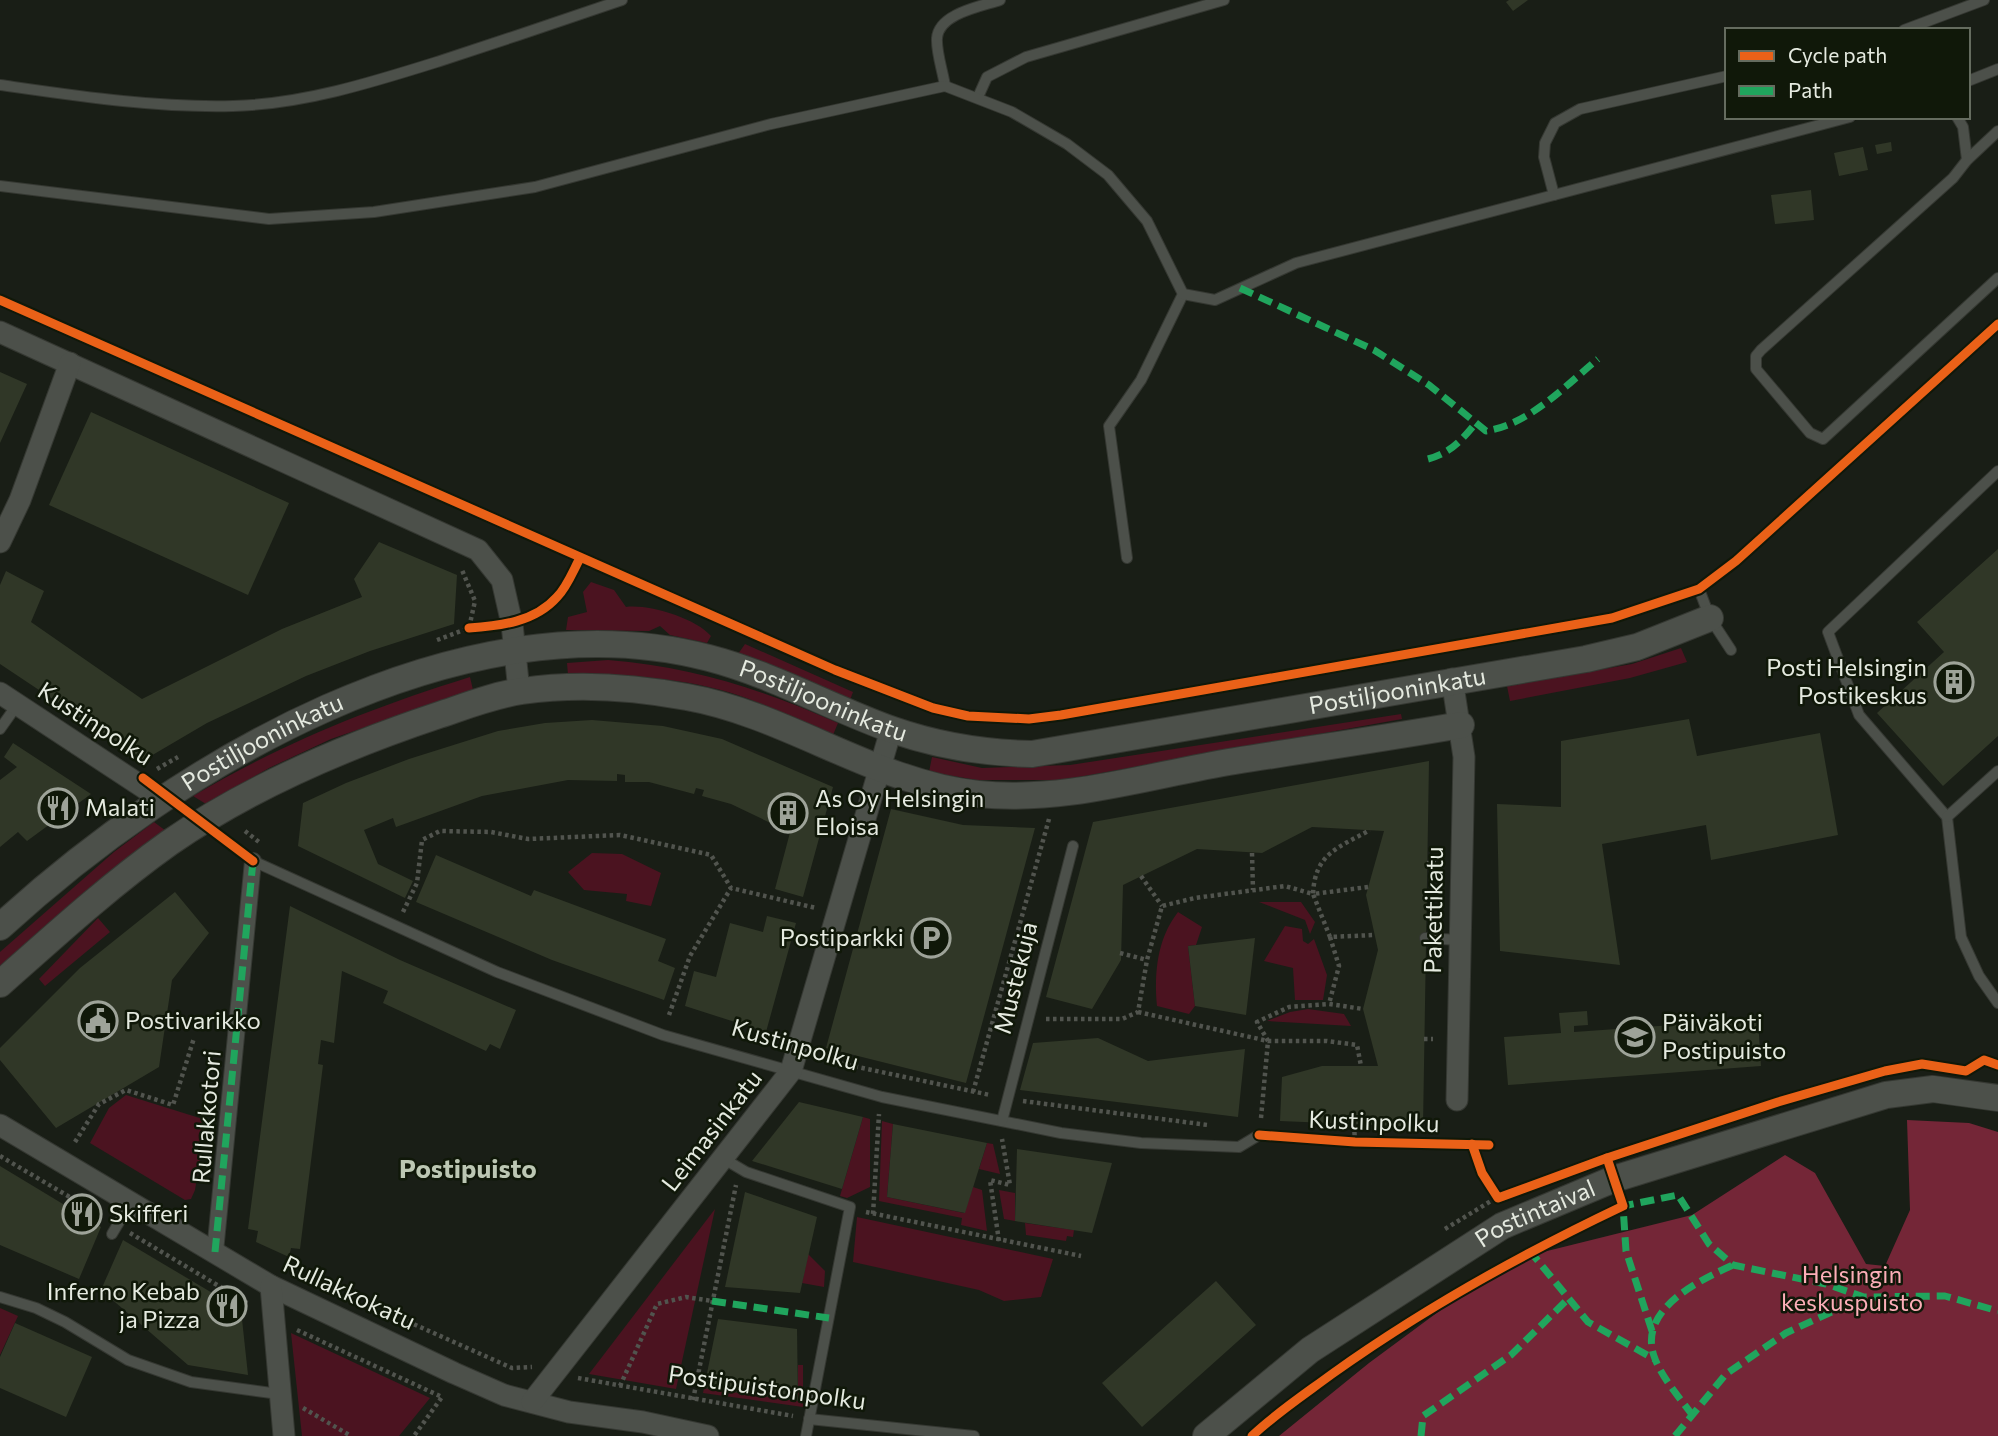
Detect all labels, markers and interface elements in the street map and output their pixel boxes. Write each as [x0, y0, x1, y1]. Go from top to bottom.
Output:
legend [1725, 28, 1970, 119]
text: Cycle path [1788, 42, 1887, 67]
text: Path [1788, 77, 1833, 102]
street label: Postiljooninkatu [736, 652, 911, 747]
place label: Posti Helsingin Postikeskus [1766, 652, 1927, 709]
street label: Postiljooninkatu [1306, 660, 1488, 719]
building icon: Posti Helsingin Postikeskus [1933, 661, 1975, 703]
street label: Kustinpolku [33, 675, 159, 771]
street label: Postiljooninkatu [175, 687, 347, 796]
place label: As Oy Helsingin Eloisa [815, 783, 984, 840]
restaurant icon: Malati [37, 787, 79, 829]
place label: Malati [85, 792, 155, 821]
building icon: As Oy Helsingin Eloisa [767, 792, 809, 834]
street label: Pakettikatu [1417, 846, 1448, 974]
parking icon: Postiparkki [910, 917, 952, 959]
street label: Mustekuja [987, 919, 1042, 1037]
place label: Postiparkki [780, 922, 904, 951]
public building icon: Postivarikko [77, 1000, 119, 1042]
place label: Postivarikko [125, 1005, 261, 1034]
place label: Päiväkoti Postipuisto [1662, 1007, 1786, 1064]
street label: Kustinpolku [729, 1012, 862, 1076]
school or university icon: Päiväkoti Postipuisto [1614, 1016, 1656, 1058]
street label: Rullakkotori [185, 1049, 226, 1185]
street label: Leimasinkatu [655, 1064, 767, 1196]
street label: Kustinpolku [1308, 1104, 1440, 1137]
district label: Postipuisto [399, 1152, 537, 1183]
street label: Postintaival [1469, 1173, 1599, 1253]
restaurant icon: Skifferi [61, 1193, 103, 1235]
place label: Skifferi [109, 1198, 189, 1227]
street label: Rullakkokatu [279, 1248, 420, 1335]
park label: Helsingin keskuspuisto [1781, 1259, 1923, 1316]
place label: Inferno Kebab ja Pizza [47, 1276, 200, 1333]
restaurant icon: Inferno Kebab ja Pizza [206, 1285, 248, 1327]
street label: Postipuistonpolku [667, 1358, 868, 1415]

